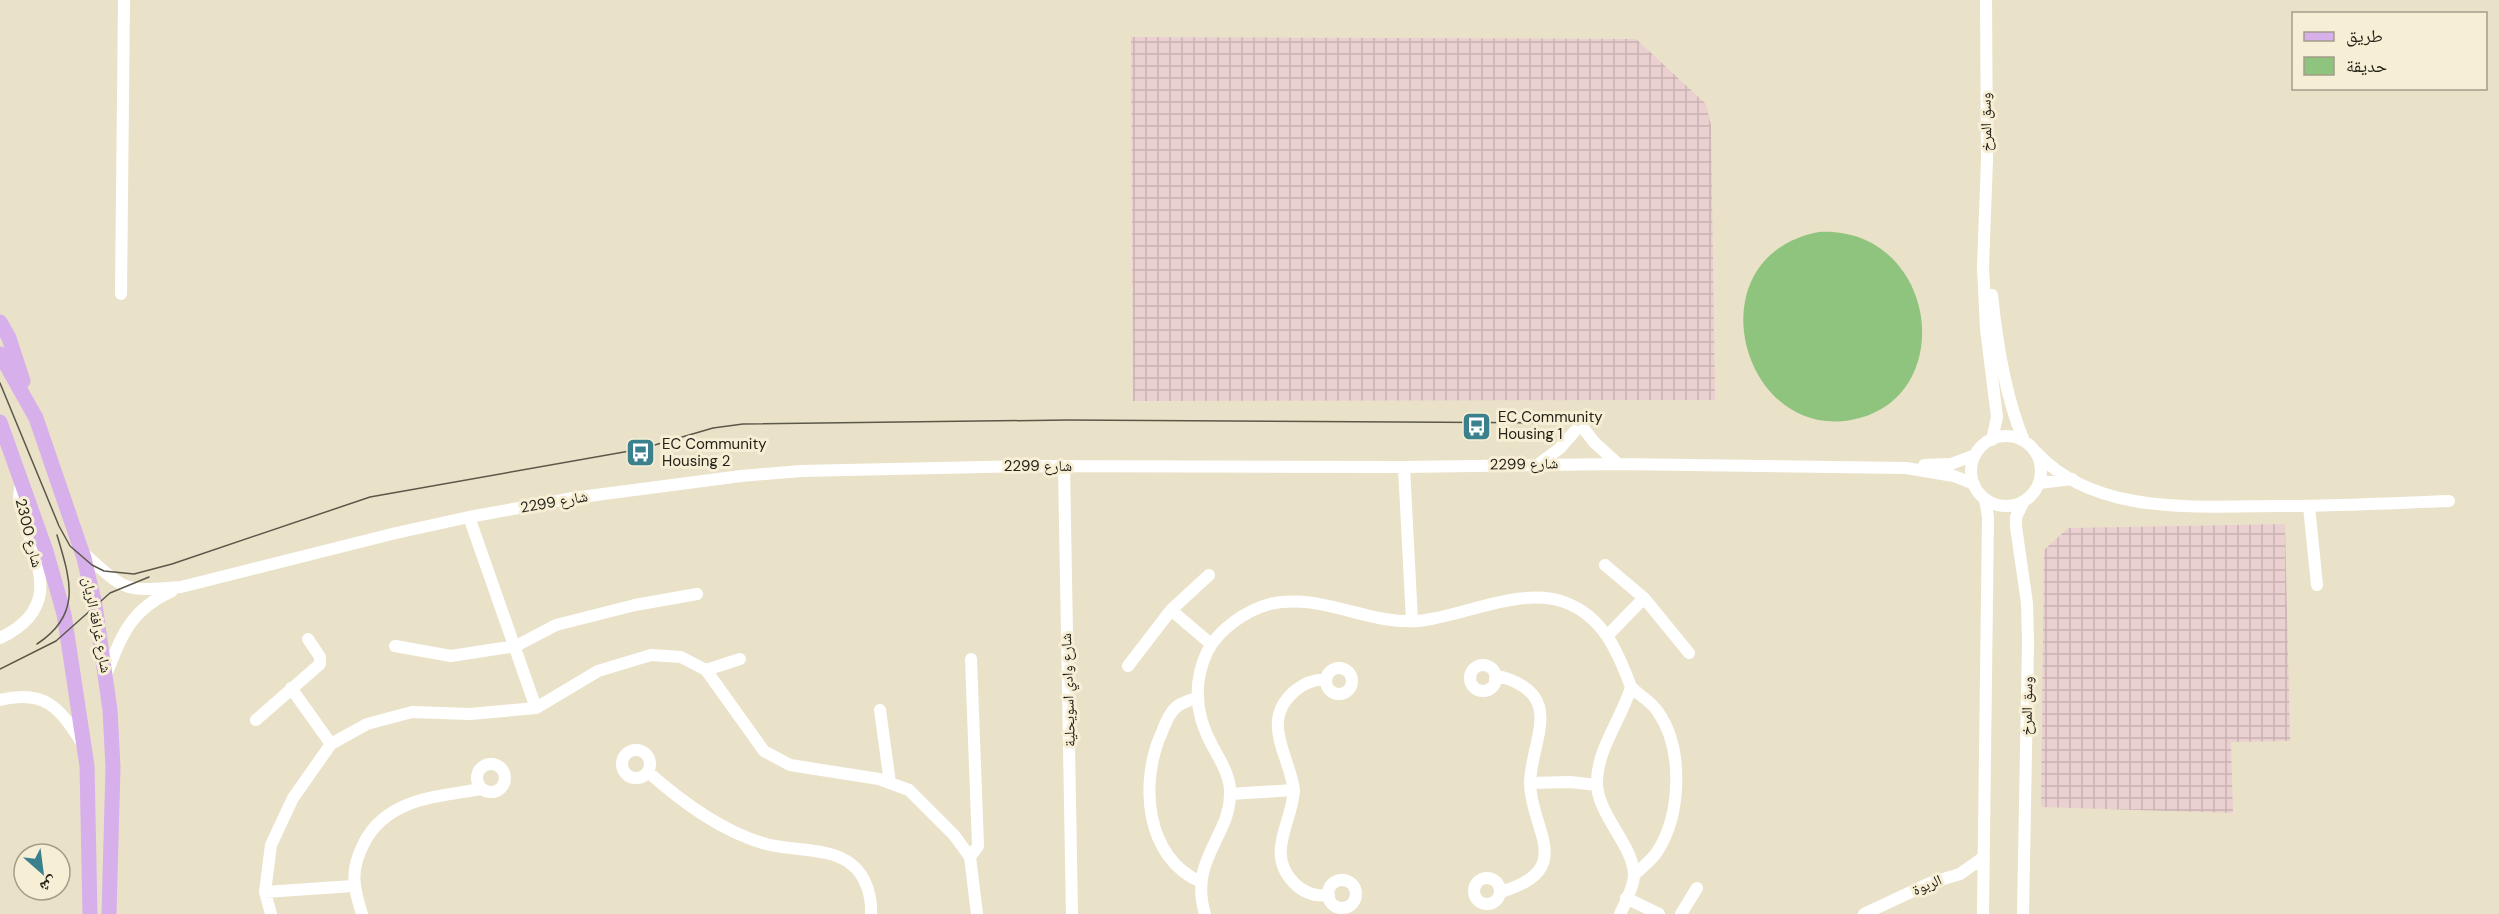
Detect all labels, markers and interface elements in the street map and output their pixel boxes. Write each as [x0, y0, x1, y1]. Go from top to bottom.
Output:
legend [2292, 12, 2487, 90]
text: طريق [2346, 24, 2383, 48]
text: حديقة [2346, 54, 2387, 78]
street label: وسق المرخ [1975, 92, 1997, 152]
place label: EC Community Housing 1 [1498, 407, 1603, 444]
bus stop icon: EC Community Housing 1 [1461, 410, 1493, 442]
place label: EC Community Housing 2 [662, 434, 767, 471]
bus stop icon: EC Community Housing 2 [625, 437, 657, 469]
street label: شارع 2299 [1490, 453, 1559, 475]
street label: شارع 2299 [1004, 456, 1072, 476]
street label: شارع 2299 [519, 486, 590, 518]
street label: شارع 2300 [11, 496, 47, 570]
street label: شارع غرافة الريان [78, 575, 116, 675]
street label: شارع وادي اسويحلية [1056, 632, 1082, 747]
street label: وسق المرخ [2016, 676, 2038, 736]
north arrow [12, 842, 72, 902]
street label: الربوة [1909, 870, 1945, 900]
text: ش [36, 872, 61, 898]

